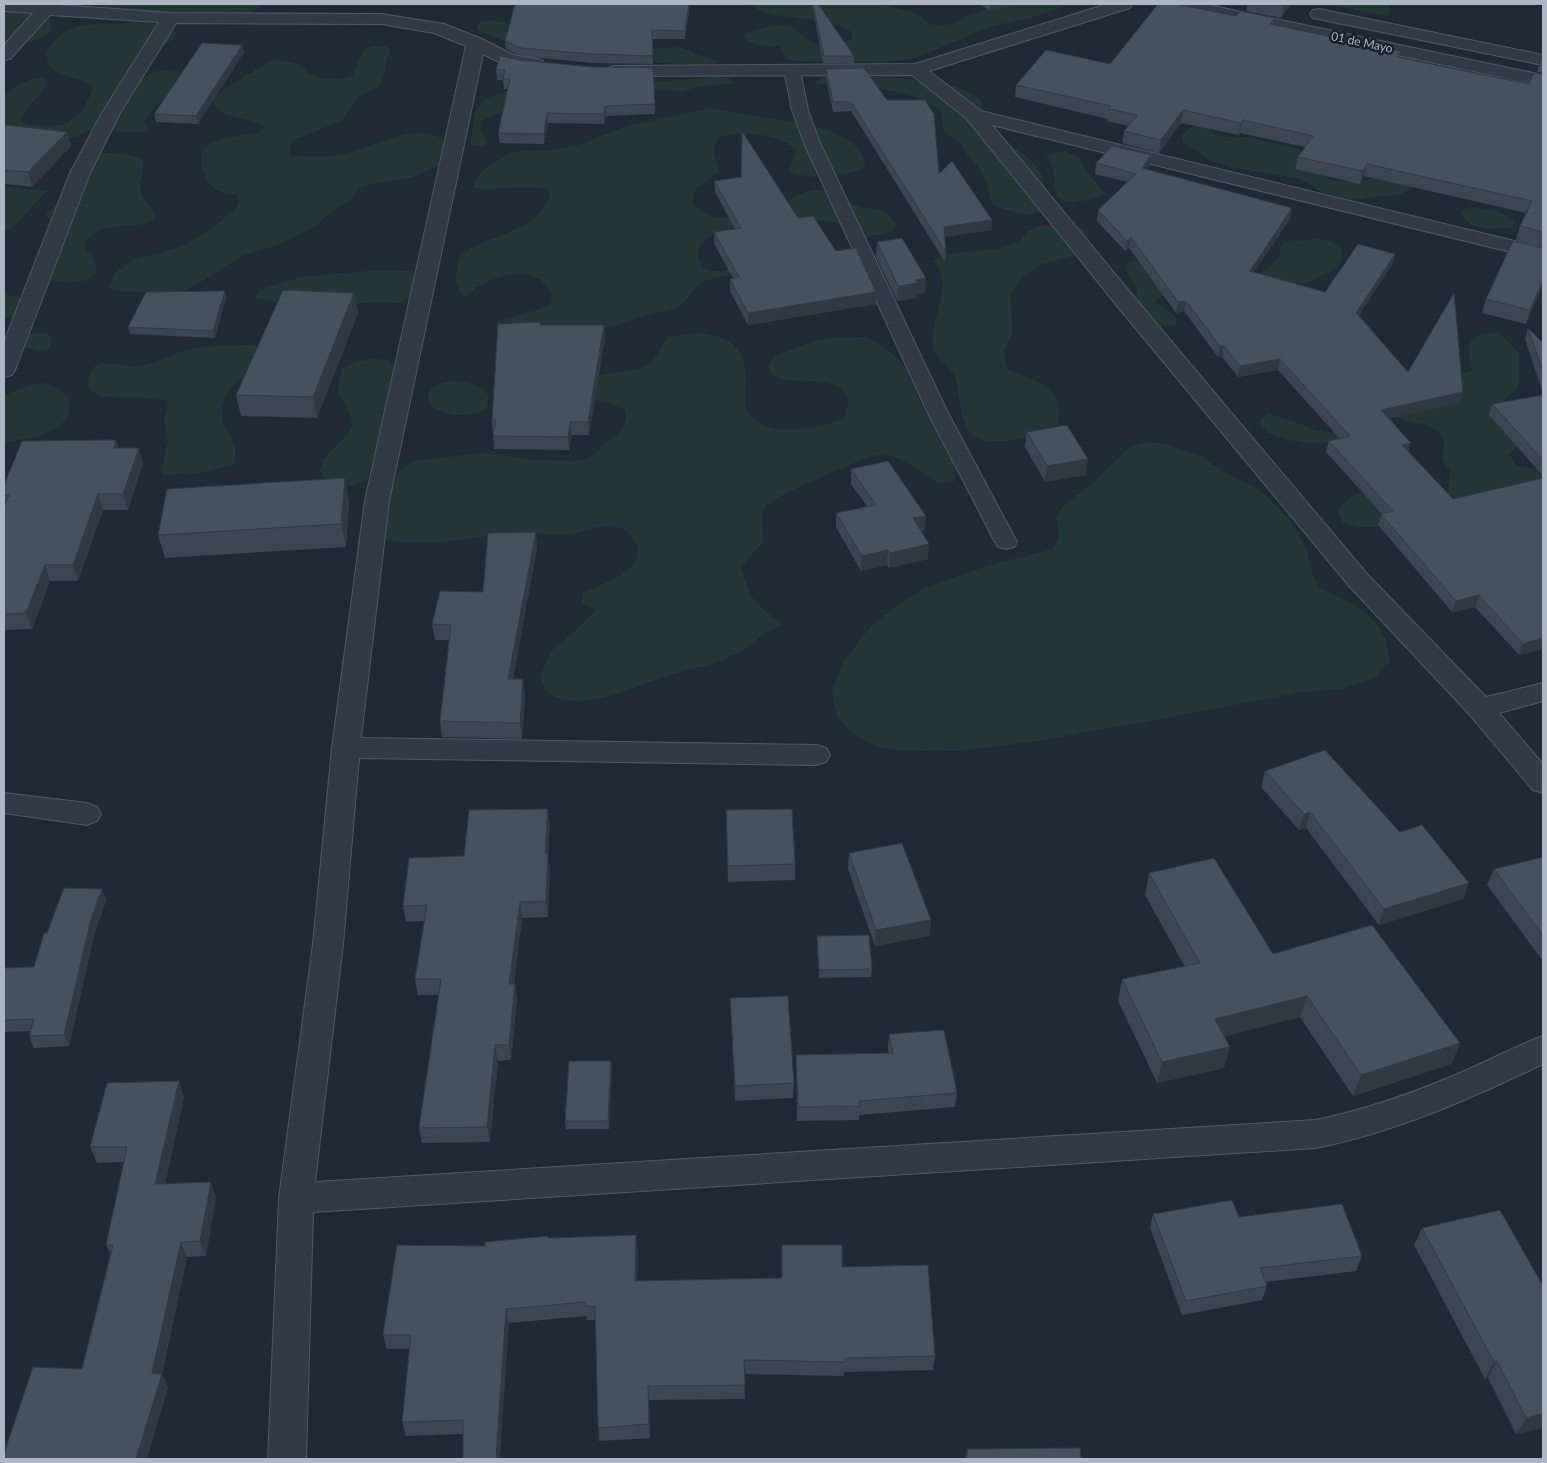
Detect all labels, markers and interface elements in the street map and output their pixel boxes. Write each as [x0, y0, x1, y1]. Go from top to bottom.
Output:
street label: 01 de Mayo [1330, 28, 1394, 56]

